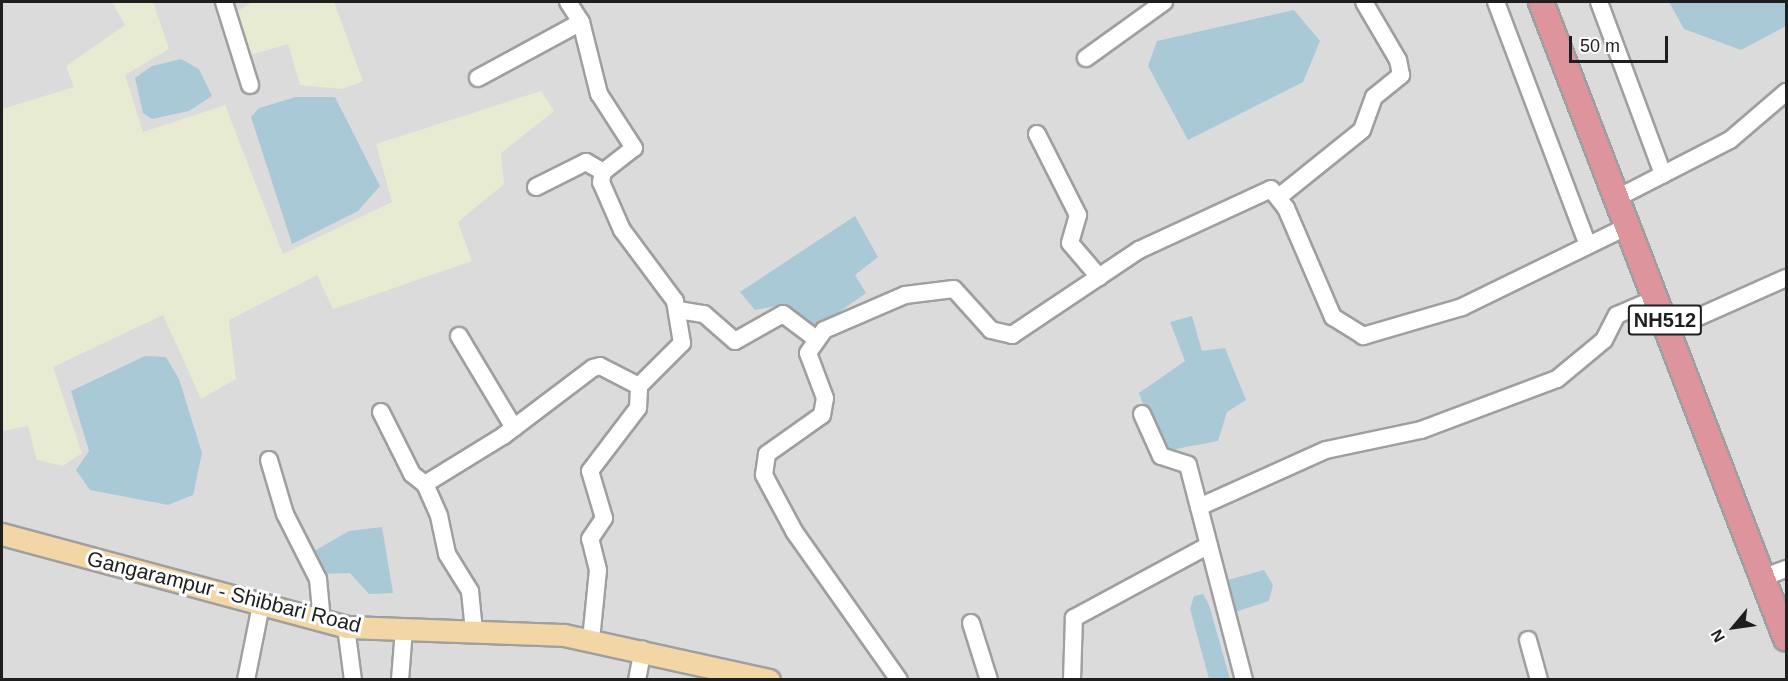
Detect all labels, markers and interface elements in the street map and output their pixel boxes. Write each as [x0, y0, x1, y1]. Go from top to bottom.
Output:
scale bar [1572, 24, 1671, 62]
text: 50 m [1580, 36, 1620, 56]
road number: NH512 [1628, 303, 1702, 337]
street label: Gangarampur - Shibbari Road [84, 546, 364, 638]
north arrow [1704, 597, 1764, 657]
text: N [1708, 627, 1728, 645]

